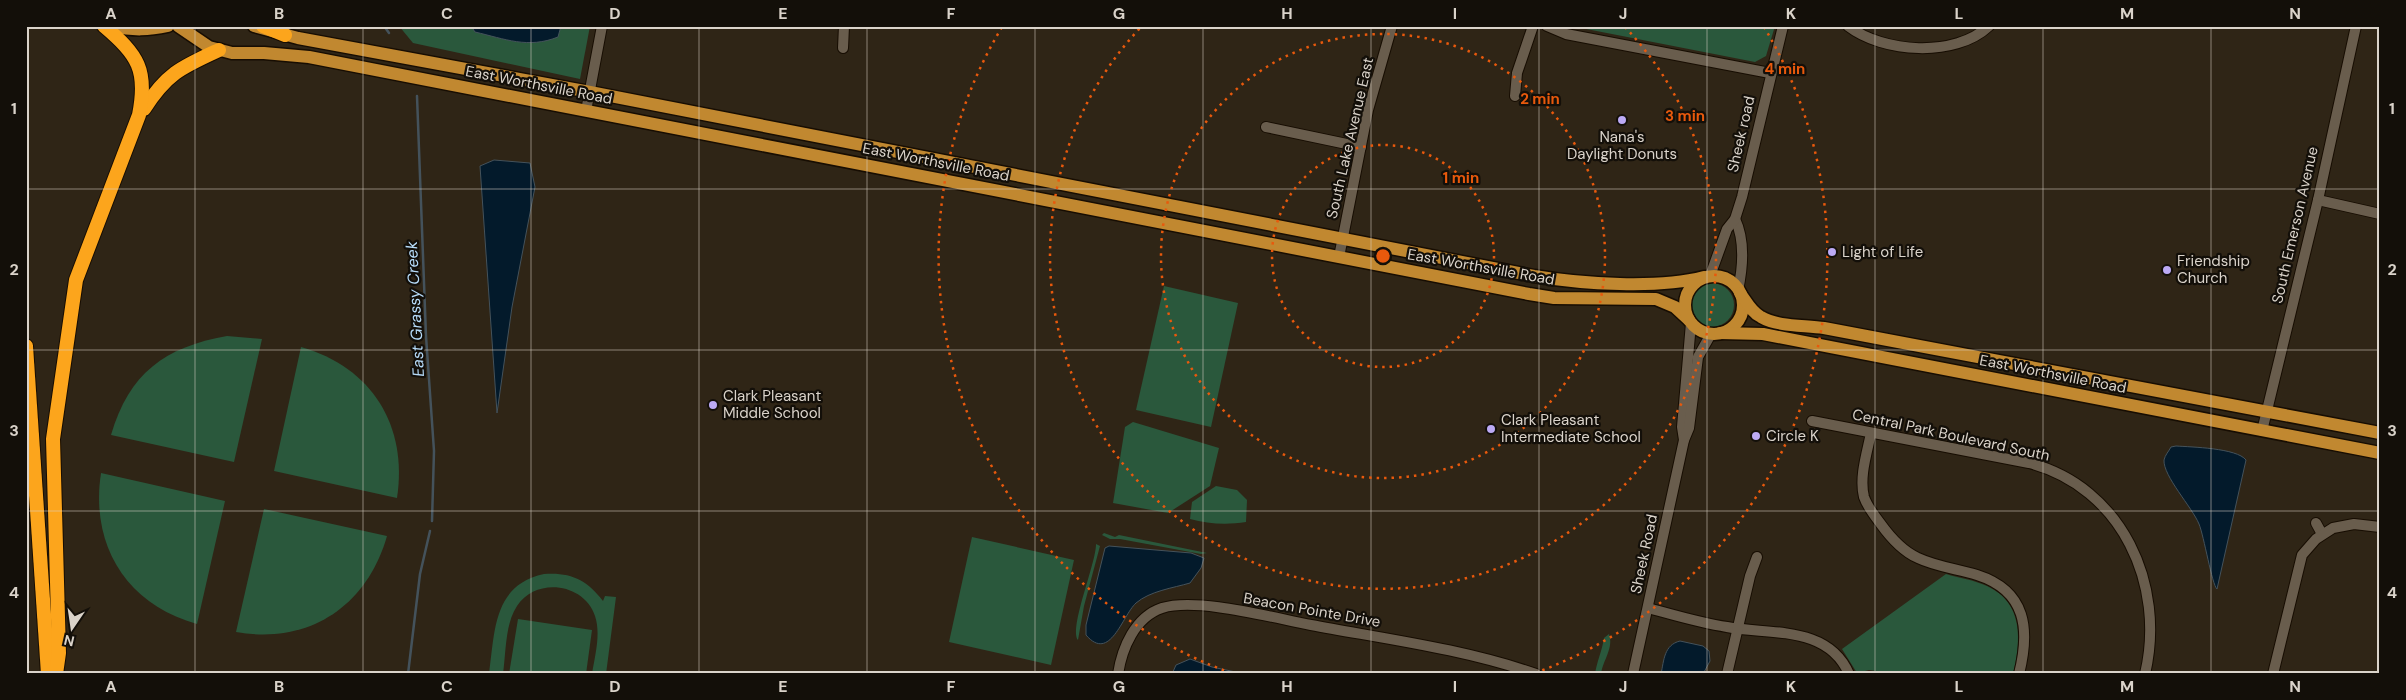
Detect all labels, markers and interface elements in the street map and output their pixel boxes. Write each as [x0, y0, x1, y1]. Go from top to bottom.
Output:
text: A [105, 3, 117, 24]
text: B [274, 3, 284, 24]
text: C [441, 3, 453, 24]
text: D [609, 3, 621, 24]
text: E [778, 3, 788, 24]
text: F [947, 3, 956, 24]
text: G [1113, 3, 1125, 24]
text: H [1281, 3, 1293, 24]
text: I [1453, 3, 1457, 24]
text: J [1619, 3, 1627, 24]
text: K [1786, 3, 1797, 24]
text: L [1955, 3, 1964, 24]
text: M [2120, 3, 2134, 24]
text: N [2289, 3, 2301, 24]
street label: South Lake Avenue East [1322, 55, 1378, 221]
text: 4 min [1765, 59, 1805, 79]
street label: East Worthsville Road [464, 61, 614, 109]
text: 2 min [1520, 89, 1560, 109]
street label: Sheek road [1723, 94, 1759, 174]
text: 1 [11, 98, 17, 119]
text: 1 [2389, 98, 2395, 119]
text: 3 min [1665, 106, 1705, 126]
marker: Nana's Daylight Donuts [1616, 114, 1628, 126]
place label: Nana's Daylight Donuts [1567, 127, 1677, 164]
street label: East Worthsville Road [861, 138, 1011, 186]
street label: South Emerson Avenue [2267, 145, 2323, 305]
text: 1 min [1443, 168, 1479, 188]
water label: East Grassy Creek [401, 240, 429, 377]
place label: Light of Life [1842, 242, 1923, 262]
street label: East Worthsville Road [1406, 244, 1556, 290]
marker: Light of Life [1826, 246, 1838, 258]
centre of rings [1374, 247, 1392, 265]
place label: Friendship Church [2177, 251, 2250, 288]
text: 2 [9, 259, 19, 280]
text: 2 [2387, 259, 2397, 280]
marker: Friendship Church [2161, 264, 2173, 276]
street label: East Worthsville Road [1978, 350, 2128, 398]
place label: Clark Pleasant Middle School [723, 386, 821, 423]
marker: Clark Pleasant Middle School [707, 399, 719, 411]
street label: Central Park Boulevard South [1850, 404, 2052, 466]
place label: Clark Pleasant Intermediate School [1501, 410, 1641, 447]
text: 3 [9, 420, 19, 441]
text: 3 [2387, 420, 2397, 441]
marker: Clark Pleasant Intermediate School [1485, 423, 1497, 435]
place label: Circle K [1766, 426, 1819, 446]
marker: Circle K [1750, 430, 1762, 442]
street label: Sheek Road [1626, 512, 1662, 596]
text: 4 [9, 582, 19, 603]
text: 4 [2387, 582, 2397, 603]
street label: Beacon Pointe Drive [1242, 588, 1382, 632]
north arrow [48, 602, 98, 652]
text: N [62, 631, 76, 651]
text: A [105, 676, 117, 697]
text: B [274, 676, 284, 697]
text: C [441, 676, 453, 697]
text: D [609, 676, 621, 697]
text: E [778, 676, 788, 697]
text: F [947, 676, 956, 697]
text: G [1113, 676, 1125, 697]
text: H [1281, 676, 1293, 697]
text: I [1453, 676, 1457, 697]
text: J [1619, 676, 1627, 697]
text: K [1786, 676, 1797, 697]
text: L [1955, 676, 1964, 697]
text: M [2120, 676, 2134, 697]
text: N [2289, 676, 2301, 697]

